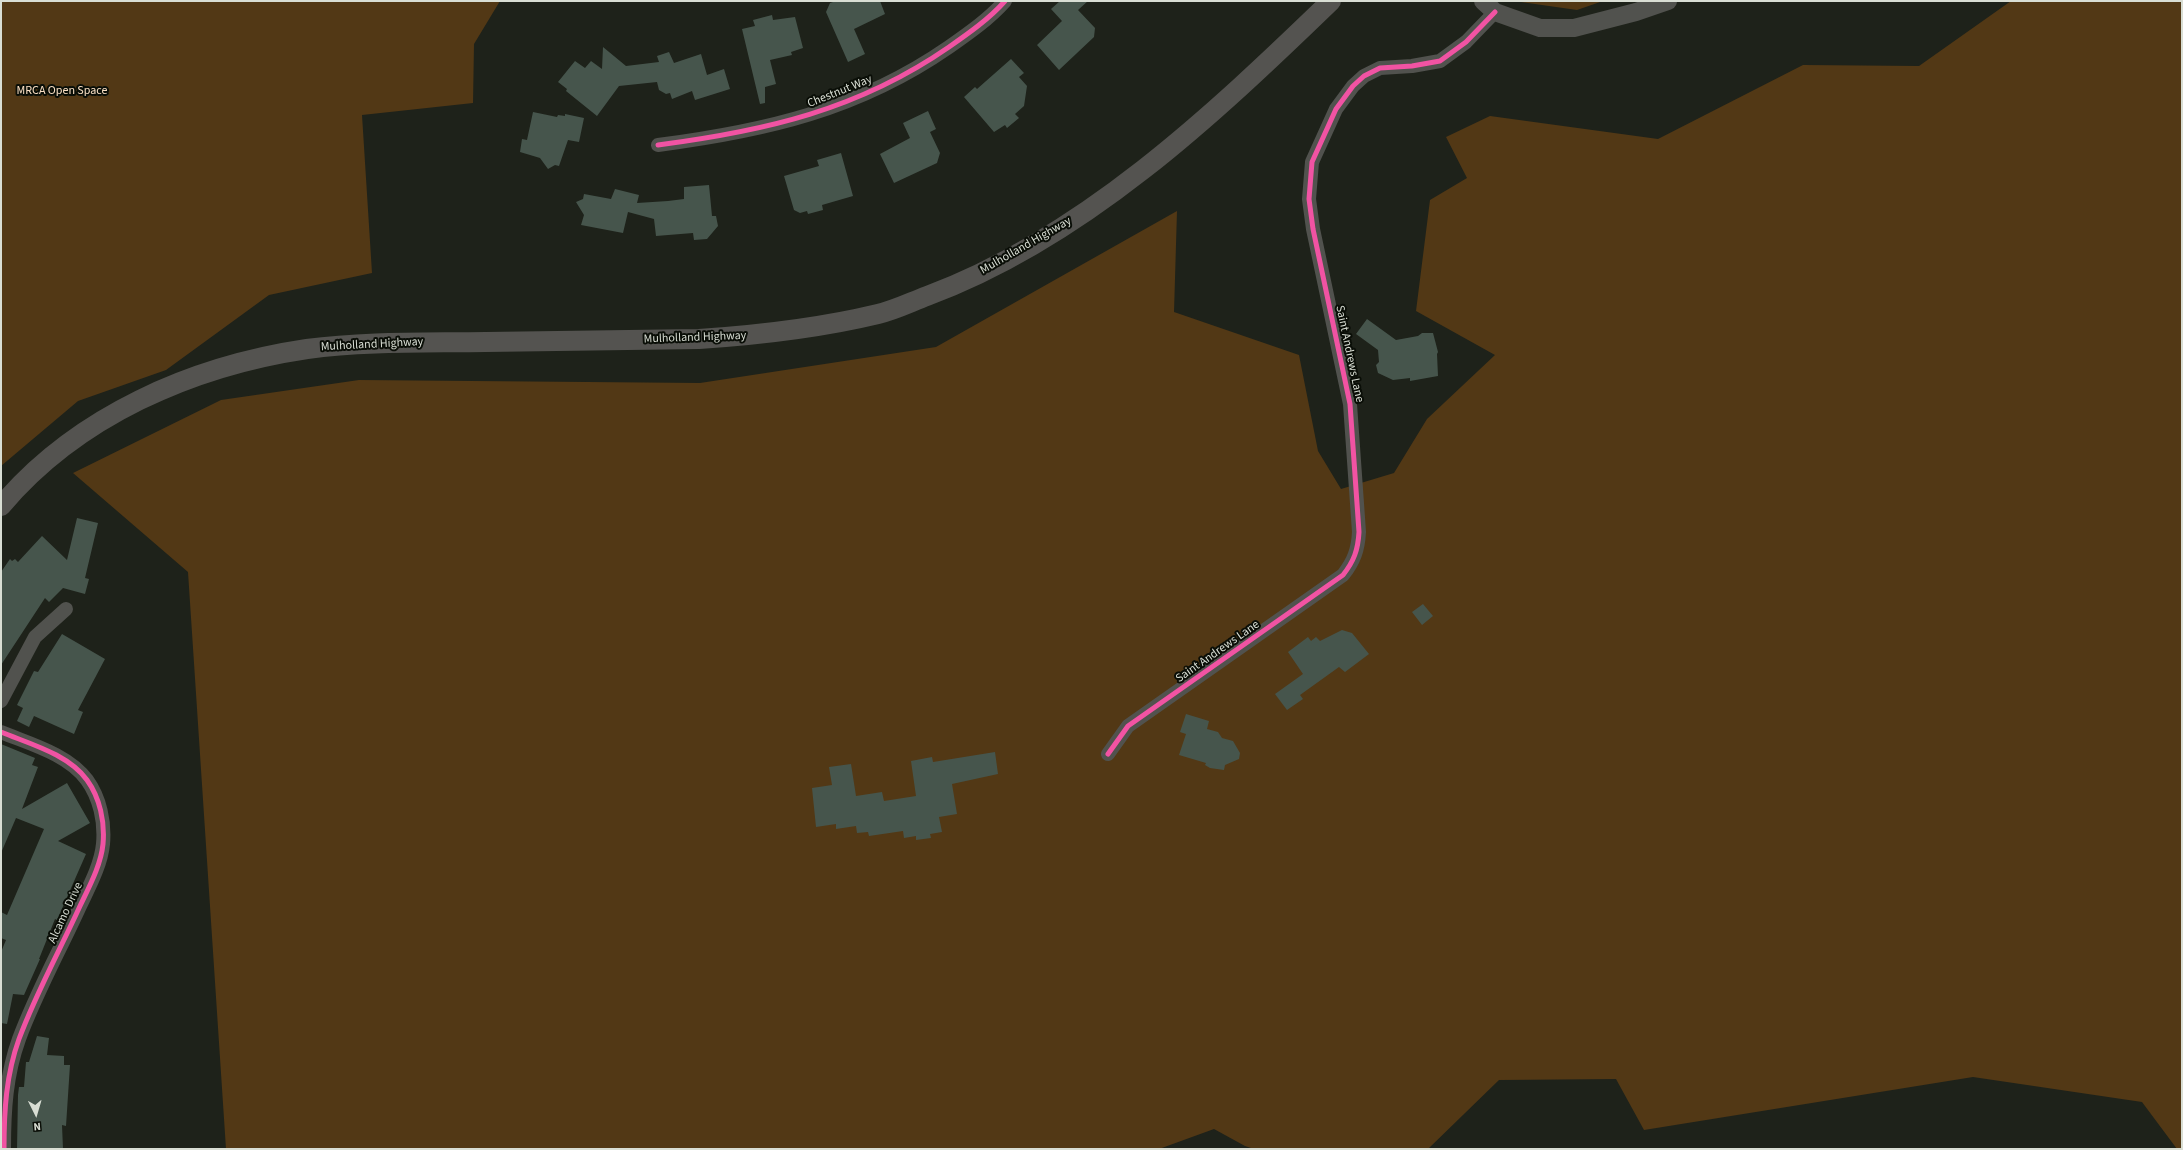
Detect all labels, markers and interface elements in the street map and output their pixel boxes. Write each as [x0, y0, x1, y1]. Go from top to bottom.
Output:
street label: Chestnut Way [805, 72, 875, 112]
park label: MRCA Open Space [17, 84, 107, 98]
street label: Mulholland Highway [978, 214, 1074, 278]
street label: Saint Andrews Lane [1332, 304, 1366, 404]
street label: Mulholland Highway [643, 329, 747, 347]
street label: Mulholland Highway [320, 335, 424, 355]
street label: Saint Andrews Lane [1173, 618, 1263, 686]
street label: Alcamo Drive [46, 880, 86, 946]
north arrow [16, 1094, 56, 1134]
text: N [33, 1119, 41, 1134]

